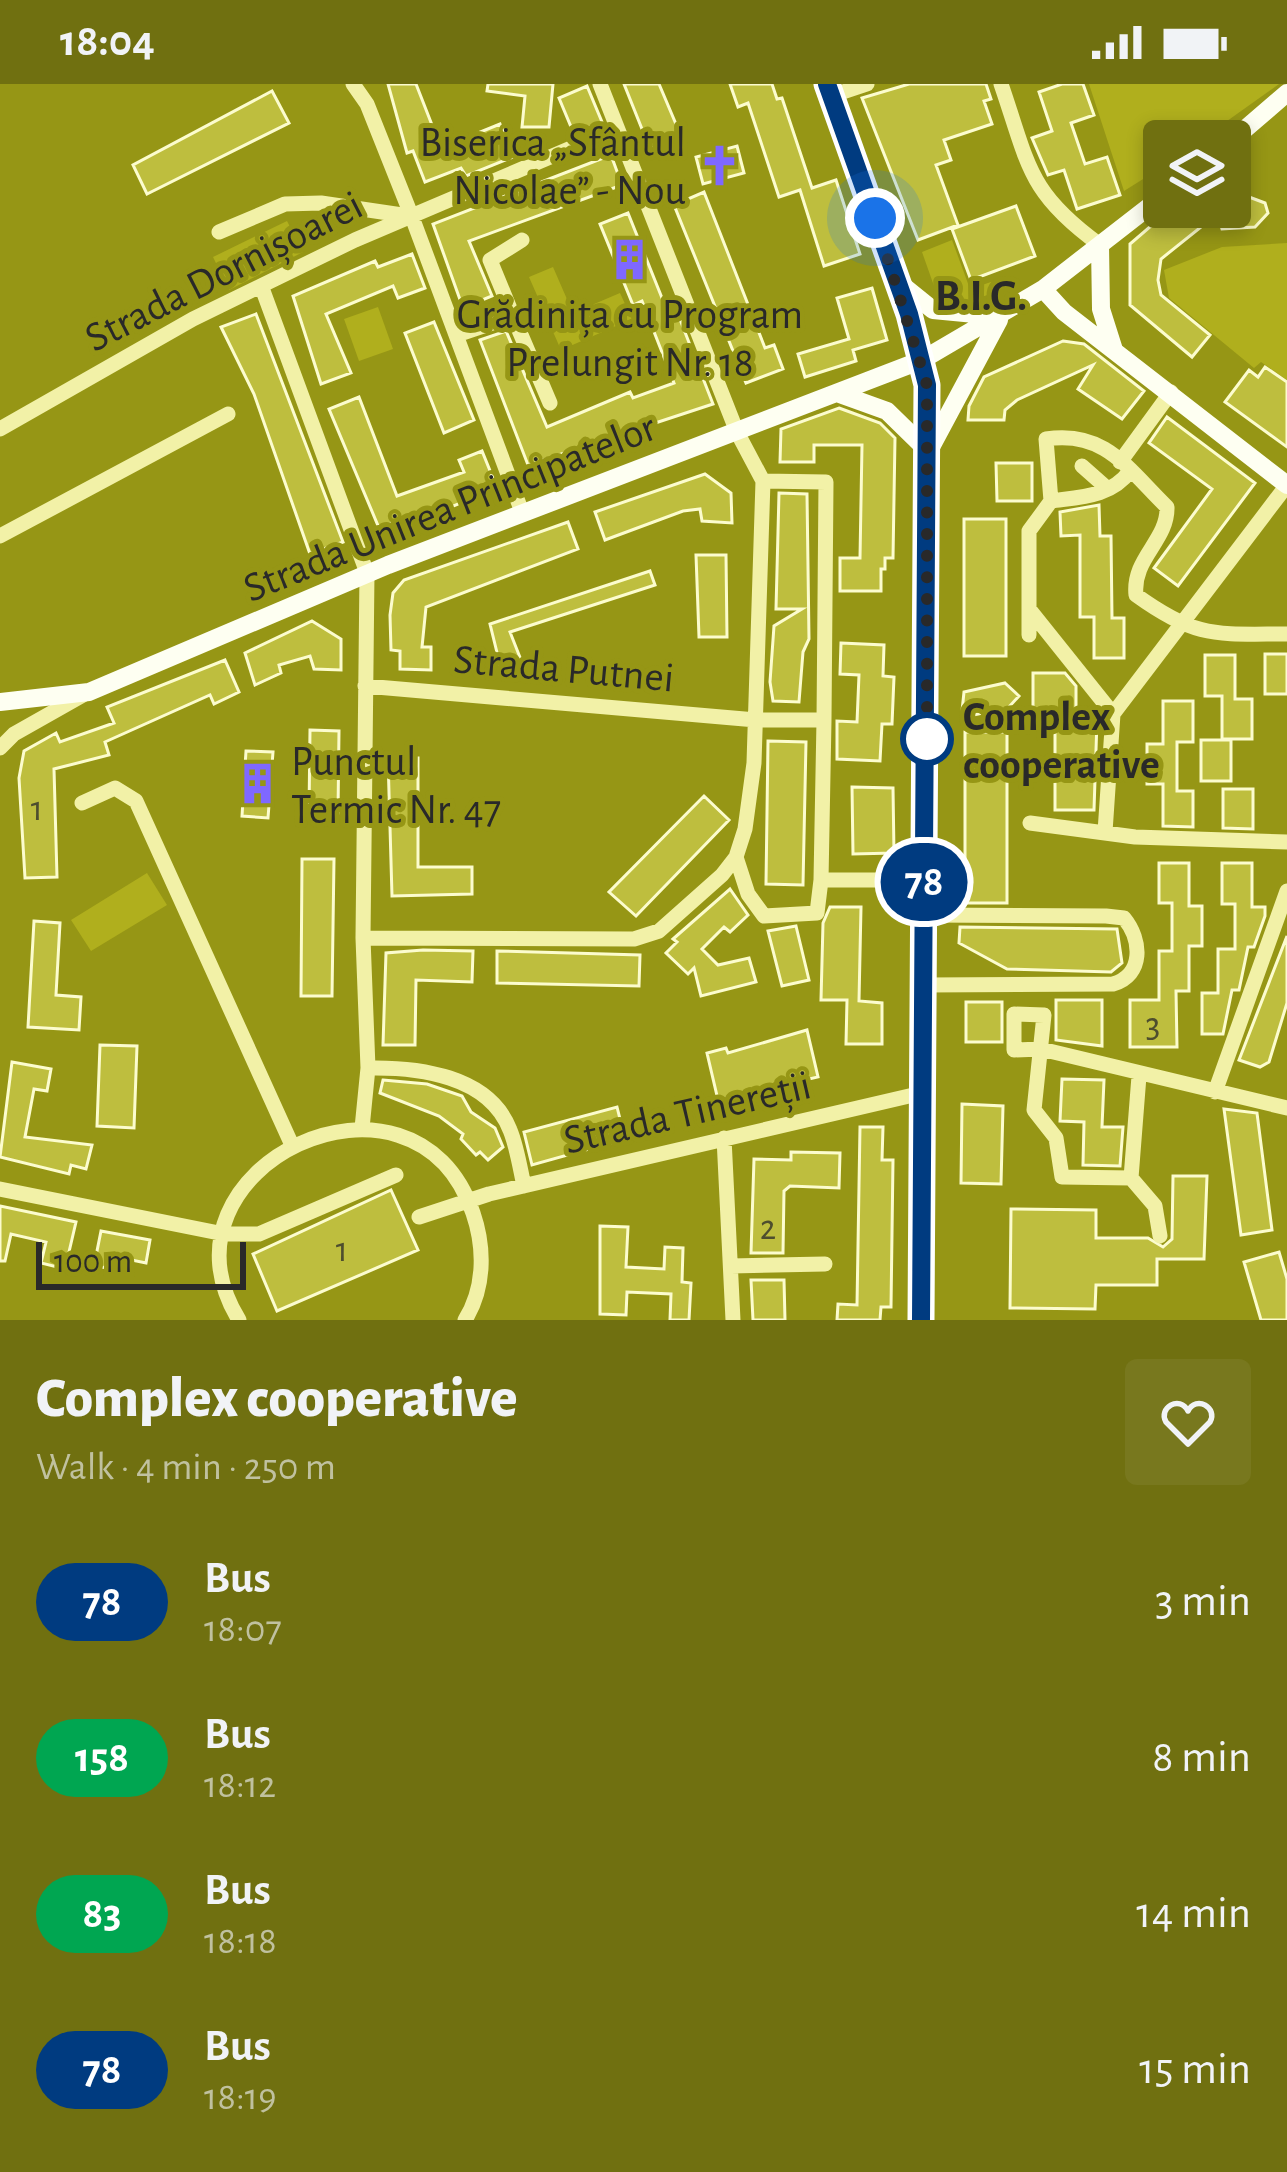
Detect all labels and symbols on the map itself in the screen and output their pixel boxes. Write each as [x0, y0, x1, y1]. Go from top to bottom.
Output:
place label: Biserica „Sfântul Nicolae” - Nou [419, 122, 686, 212]
church icon: Biserica „Sfântul Nicolae” - Nou [697, 142, 743, 188]
street label: Strada Dornișoarei [79, 184, 371, 362]
your location [845, 188, 905, 248]
building icon: Grădinița cu Program Prelungit Nr. 18 [607, 236, 653, 282]
district label: B.I.G. [935, 274, 1027, 319]
place label: Grădinița cu Program Prelungit Nr. 18 [457, 294, 803, 384]
street label: Strada Unirea Principatelor [238, 406, 662, 610]
street label: Strada Putnei [452, 638, 676, 700]
place label: Complex cooperative [963, 696, 1160, 786]
marker: Complex cooperative [902, 714, 952, 764]
place label: Punctul Termic Nr. 47 [291, 741, 501, 831]
building icon: Punctul Termic Nr. 47 [234, 761, 280, 807]
house number: 1 [31, 791, 43, 827]
line badge: 78 [870, 843, 978, 921]
house number: 3 [1146, 1007, 1160, 1043]
street label: Strada Tinereții [560, 1064, 816, 1164]
house number: 2 [760, 1210, 776, 1246]
house number: 1 [336, 1232, 348, 1268]
scale bar [36, 1236, 246, 1289]

